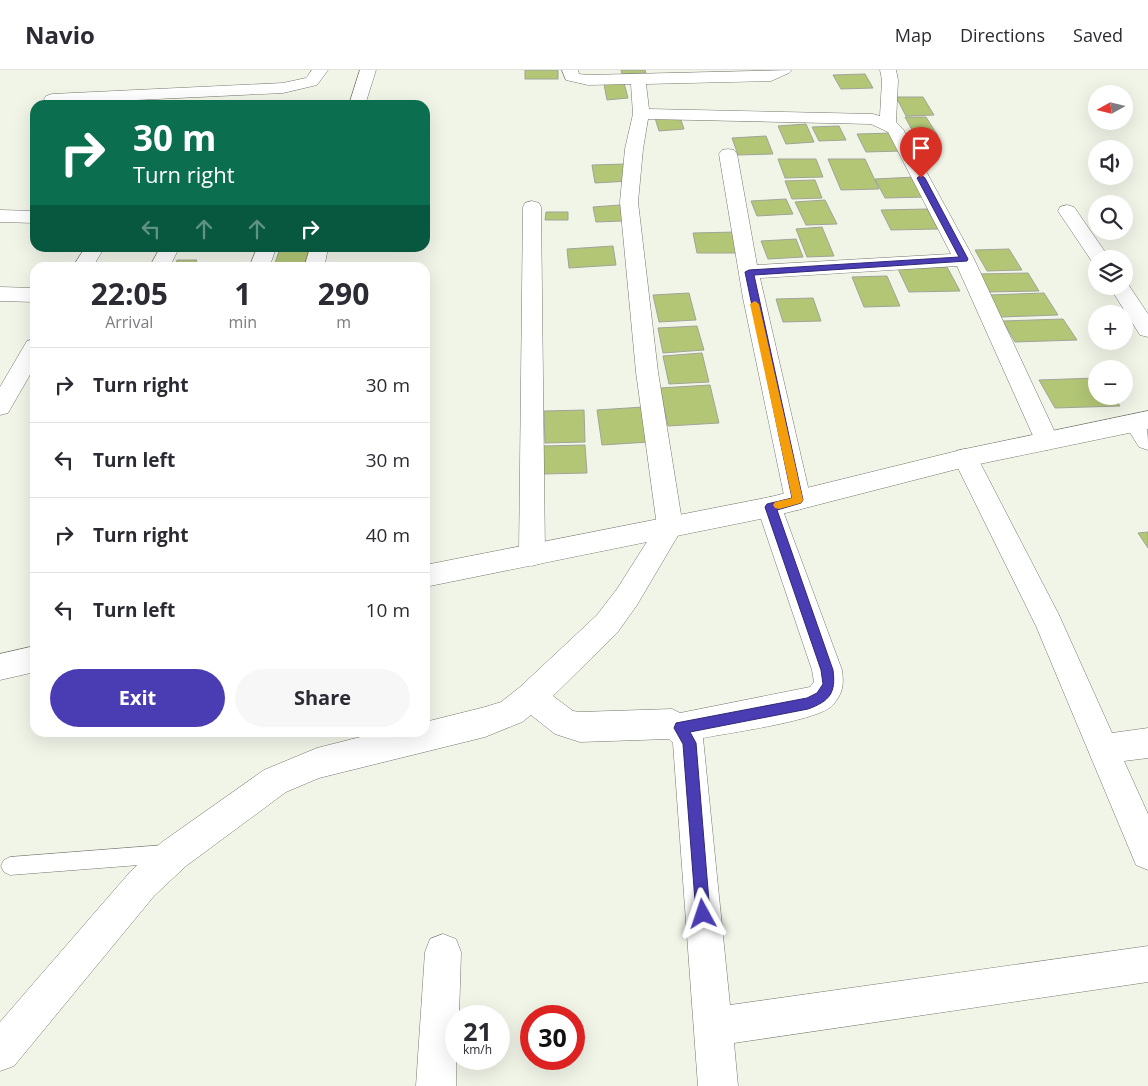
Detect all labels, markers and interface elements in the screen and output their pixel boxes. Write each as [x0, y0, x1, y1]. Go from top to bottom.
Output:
text: Navio [25, 18, 95, 51]
text: Map [895, 23, 932, 47]
text: Directions [960, 23, 1045, 47]
text: Saved [1073, 23, 1123, 47]
north arrow [1088, 85, 1132, 130]
map controls [1088, 85, 1133, 405]
text: 30 m [133, 114, 216, 161]
icon: right [50, 120, 115, 185]
pin [900, 127, 942, 178]
icon: arrive [907, 134, 935, 162]
button: sound [1088, 140, 1133, 185]
text: Turn right [133, 159, 235, 189]
button: search [1088, 195, 1133, 240]
icon: left [137, 215, 165, 243]
icon: ahead [190, 215, 218, 243]
icon: ahead [243, 215, 271, 243]
icon: right [296, 215, 324, 243]
button: layers [1088, 250, 1133, 295]
text: 22:05 [91, 273, 168, 314]
text: 1 [234, 273, 251, 314]
text: 290 [318, 273, 369, 314]
button: + [1088, 305, 1133, 350]
text: Arrival [105, 311, 153, 333]
text: min [229, 311, 257, 333]
text: m [336, 311, 351, 333]
button: − [1088, 360, 1133, 405]
icon: right [50, 371, 78, 399]
text: Turn right [93, 372, 188, 398]
text: 30 m [366, 372, 410, 398]
icon: left [50, 446, 78, 474]
text: Turn left [93, 447, 175, 473]
text: 30 m [366, 447, 410, 473]
icon: right [50, 521, 78, 549]
text: Turn right [93, 522, 188, 548]
text: 40 m [366, 522, 410, 548]
icon: left [50, 596, 78, 624]
text: Turn left [93, 597, 175, 623]
text: 10 m [366, 597, 410, 623]
button: Exit [50, 669, 225, 727]
button: Share [235, 669, 410, 727]
position arrow [676, 887, 728, 939]
speed limit sign: 30 [520, 1005, 585, 1070]
text: 21 [463, 1014, 492, 1048]
text: km/h [463, 1041, 492, 1058]

